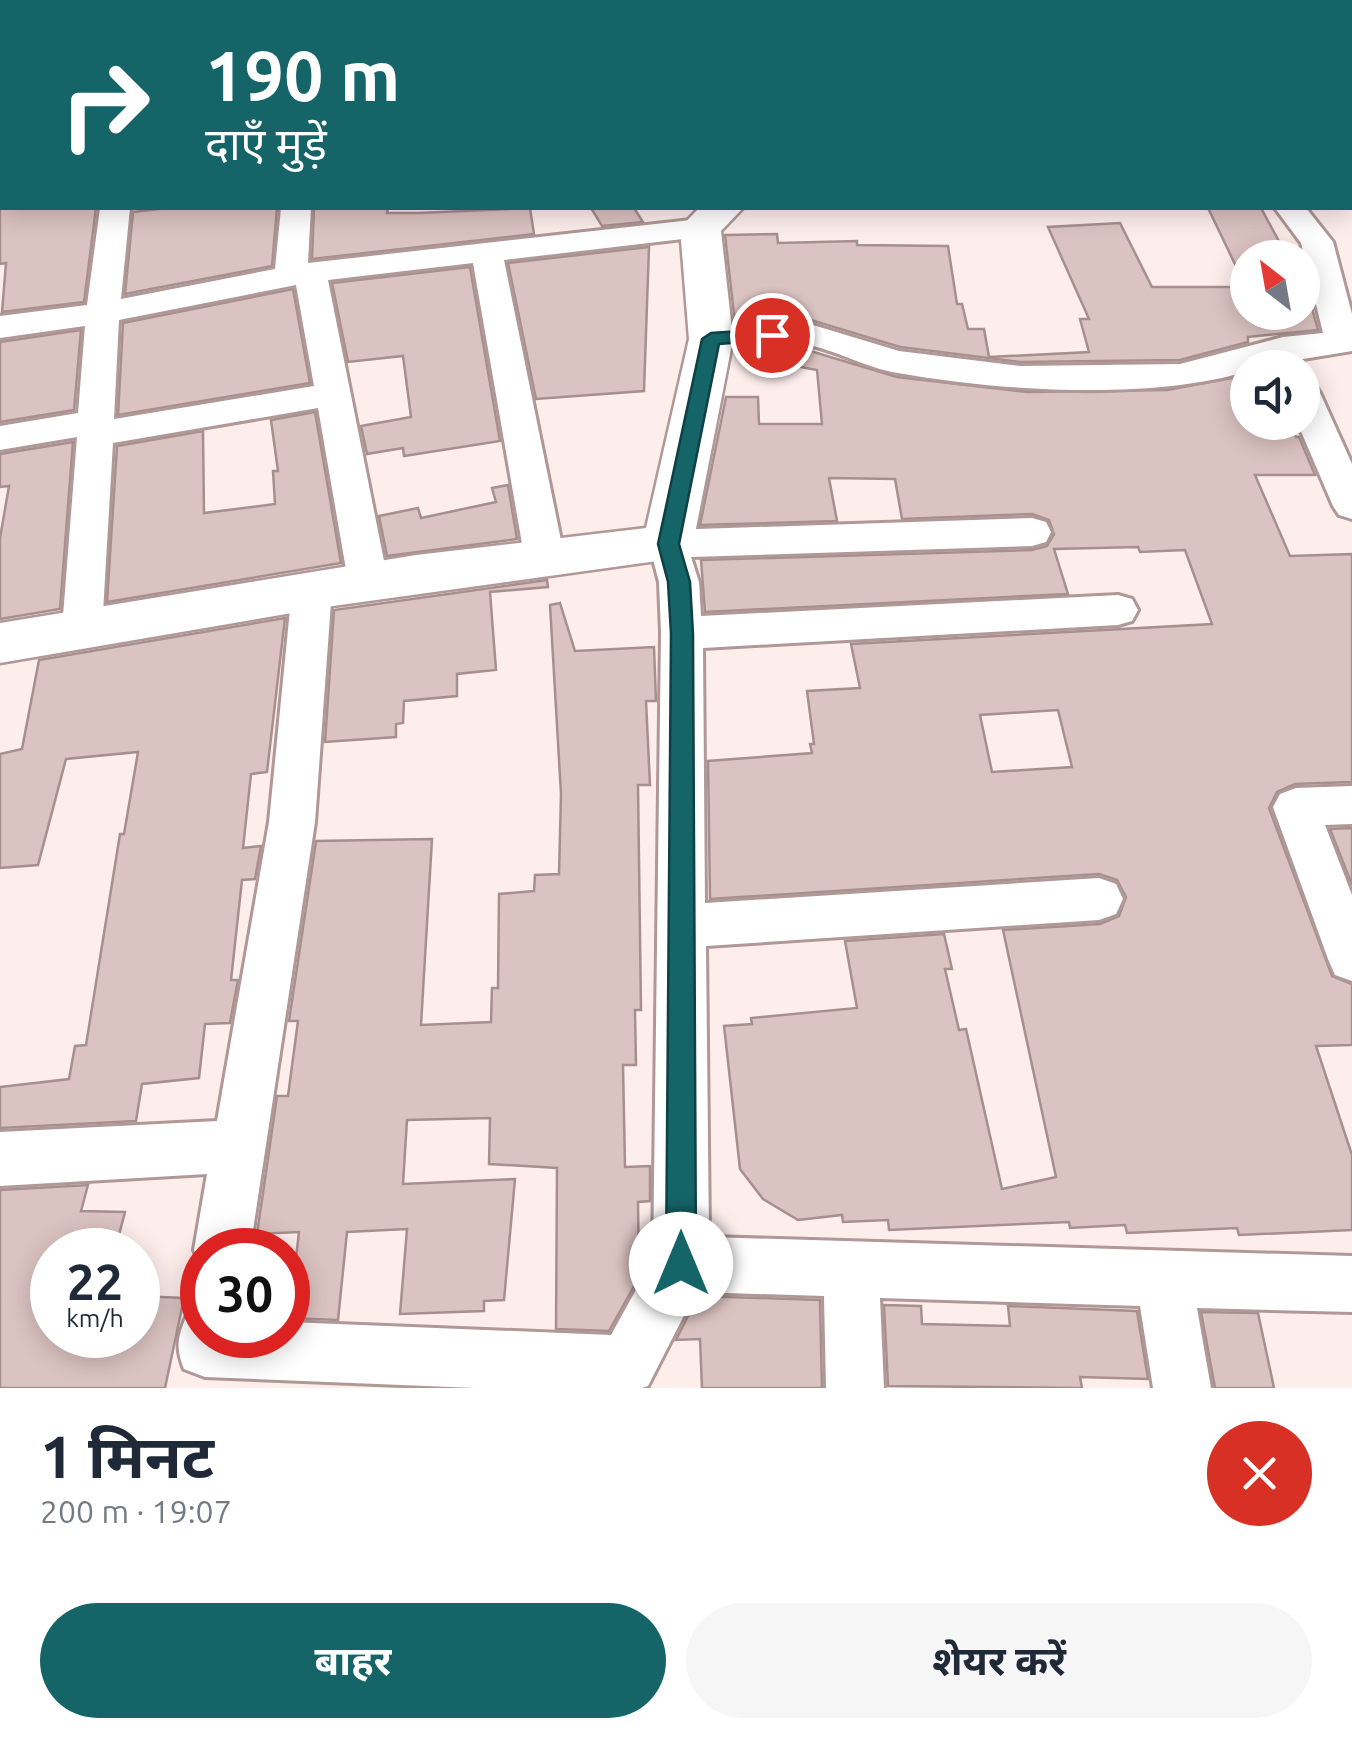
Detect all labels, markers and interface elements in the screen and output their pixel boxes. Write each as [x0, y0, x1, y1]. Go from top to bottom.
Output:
text: 190 m [205, 36, 400, 114]
icon: right [40, 40, 170, 170]
text: दाएँ मुड़ें [205, 118, 327, 169]
north arrow [1230, 240, 1320, 330]
map controls [1230, 240, 1320, 440]
pin [730, 293, 815, 378]
icon: arrive [745, 308, 800, 363]
button: sound [1230, 350, 1320, 440]
position arrow [629, 1212, 733, 1316]
speed limit sign: 30 [180, 1228, 310, 1358]
text: 22 [67, 1253, 123, 1309]
text: km/h [66, 1304, 124, 1332]
button: close [1207, 1421, 1312, 1526]
text: 1 मिनट [40, 1422, 214, 1489]
text: 200 m · 19:07 [40, 1493, 232, 1529]
button: बाहर [40, 1603, 666, 1718]
button: शेयर करें [686, 1603, 1312, 1718]

